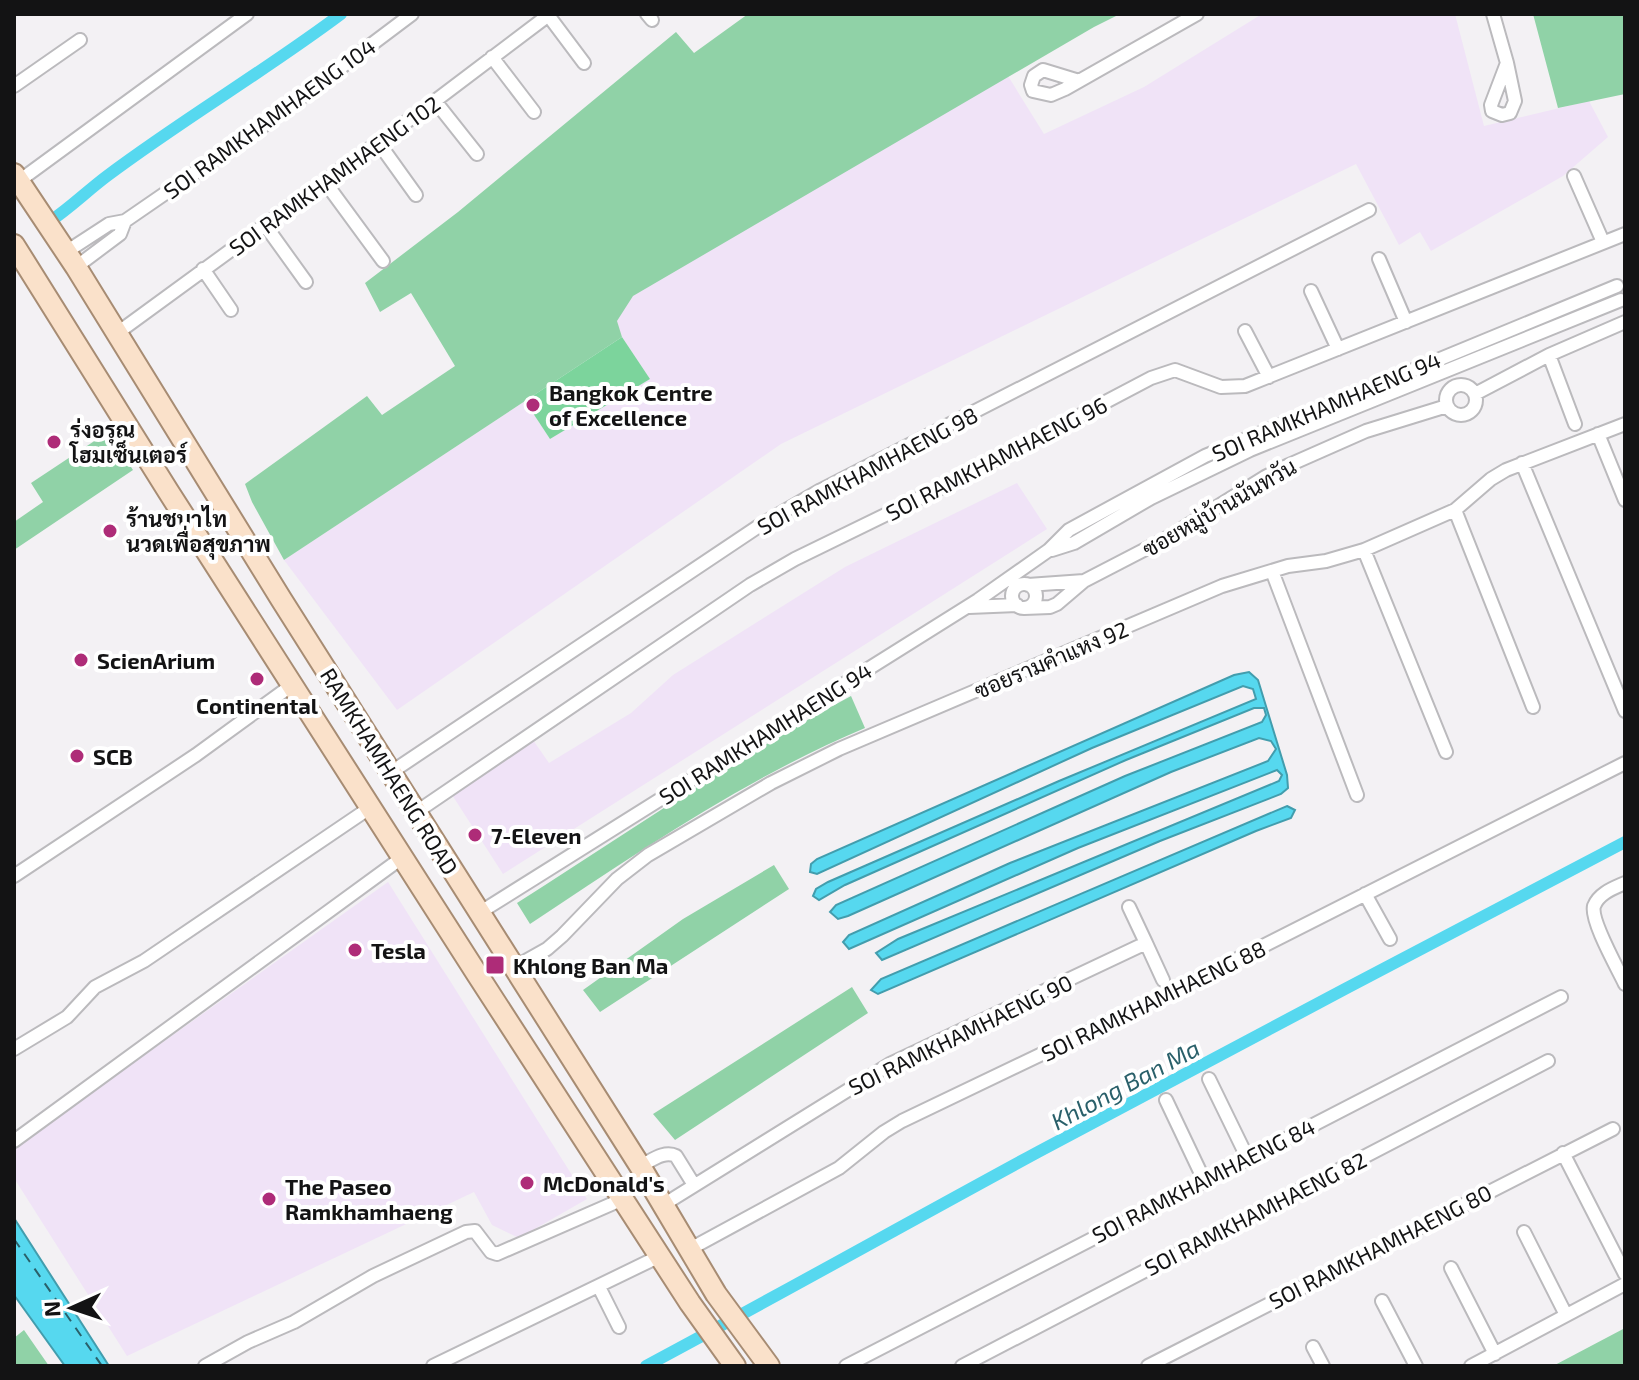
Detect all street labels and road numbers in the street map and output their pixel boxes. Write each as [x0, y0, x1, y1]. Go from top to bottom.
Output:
street label: SOI RAMKHAMHAENG 104 [158, 32, 380, 204]
street label: SOI RAMKHAMHAENG 102 [223, 90, 445, 260]
street label: SOI RAMKHAMHAENG 94 [1208, 346, 1444, 466]
street label: SOI RAMKHAMHAENG 96 [881, 391, 1111, 525]
street label: SOI RAMKHAMHAENG 98 [752, 401, 982, 539]
street label: ซอยหมู่บ้านนันทวัน [1138, 452, 1302, 565]
street label: ซอยรามคําแหง 92 [970, 615, 1132, 703]
street label: SOI RAMKHAMHAENG 94 [654, 657, 876, 809]
street label: RAMKHAMHAENG ROAD [316, 663, 464, 879]
street label: SOI RAMKHAMHAENG 88 [1036, 934, 1270, 1066]
street label: SOI RAMKHAMHAENG 90 [844, 968, 1076, 1100]
street label: SOI RAMKHAMHAENG 84 [1087, 1112, 1319, 1248]
street label: SOI RAMKHAMHAENG 82 [1140, 1146, 1370, 1280]
street label: SOI RAMKHAMHAENG 80 [1264, 1178, 1496, 1314]

